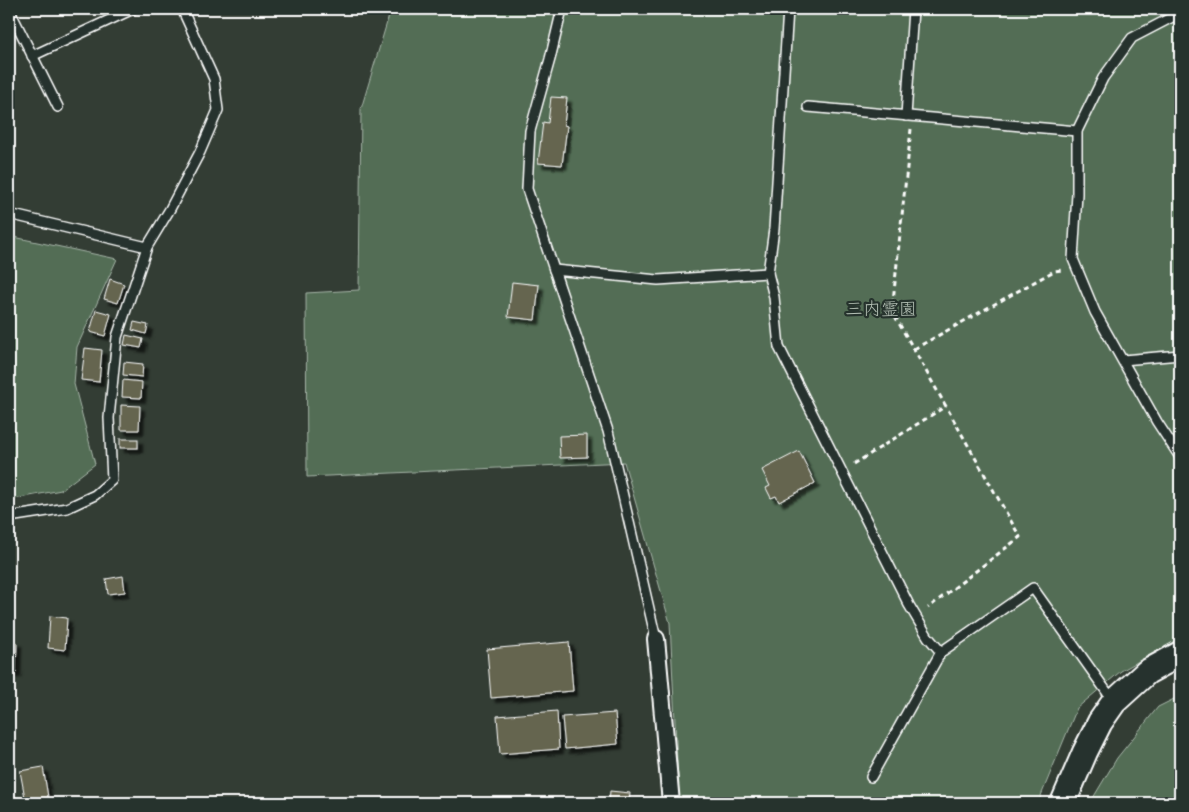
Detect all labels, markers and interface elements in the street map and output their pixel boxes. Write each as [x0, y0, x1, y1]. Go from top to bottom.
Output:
park label: 三内霊園 [845, 298, 917, 320]

